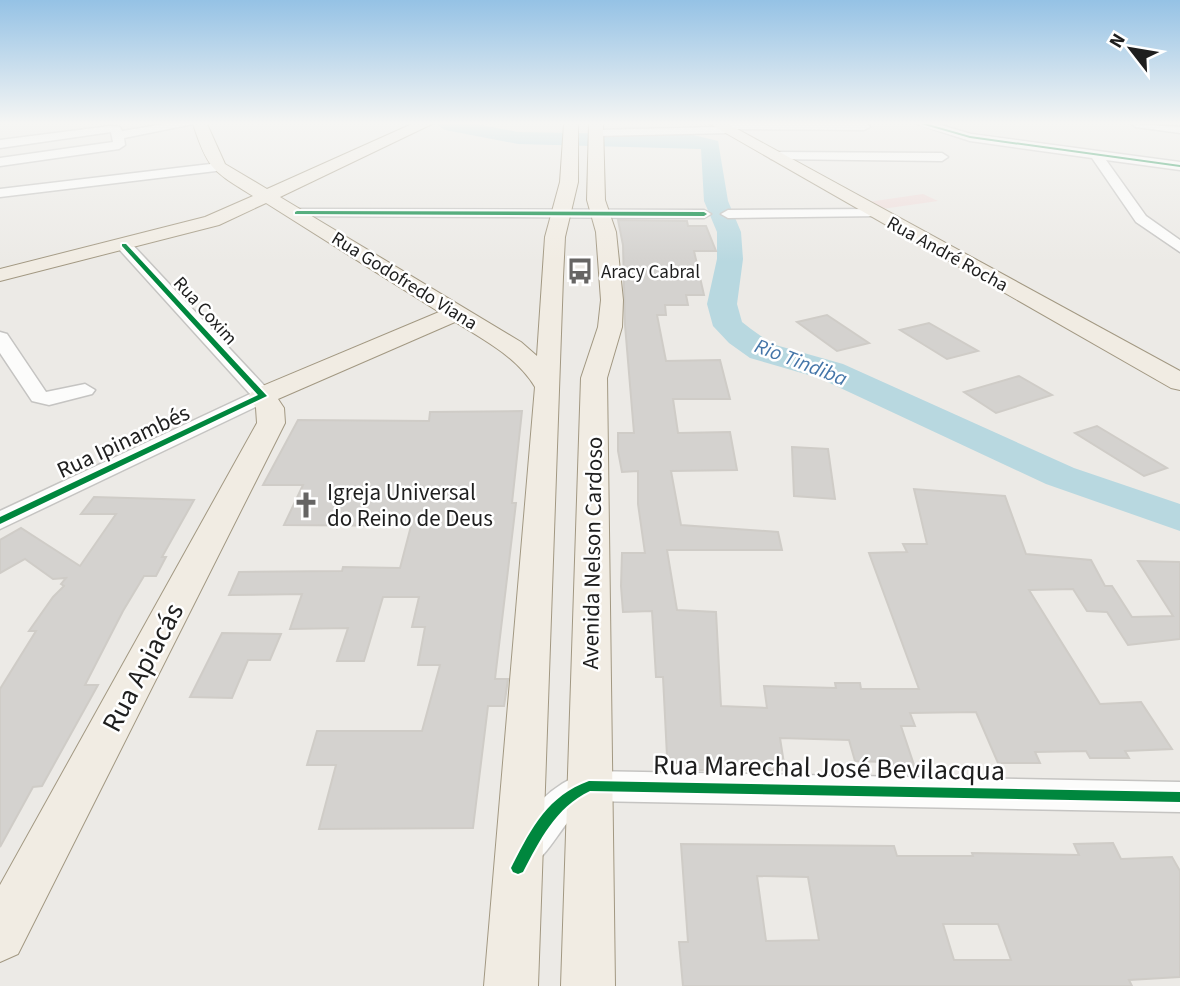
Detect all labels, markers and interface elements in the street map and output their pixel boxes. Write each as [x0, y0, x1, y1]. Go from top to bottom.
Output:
north arrow [1096, 14, 1166, 84]
text: N [1103, 29, 1133, 53]
street label: Rua André Rocha [882, 210, 1013, 299]
street label: Rua Godofredo Viana [326, 225, 482, 337]
bus stop icon: Aracy Cabral [565, 256, 595, 286]
place label: Aracy Cabral [601, 259, 700, 286]
street label: Rua Coxim [167, 271, 243, 351]
water label: Rio Tindiba [750, 331, 852, 393]
street label: Rua Ipinambés [51, 396, 195, 487]
street label: Avenida Nelson Cardoso [574, 436, 611, 670]
place label: Igreja Universal do Reino de Deus [327, 476, 493, 535]
church icon: Igreja Universal do Reino de Deus [291, 490, 321, 520]
street label: Rua Apiacás [92, 596, 194, 739]
street label: Rua Marechal José Bevilacqua [653, 745, 1005, 791]

